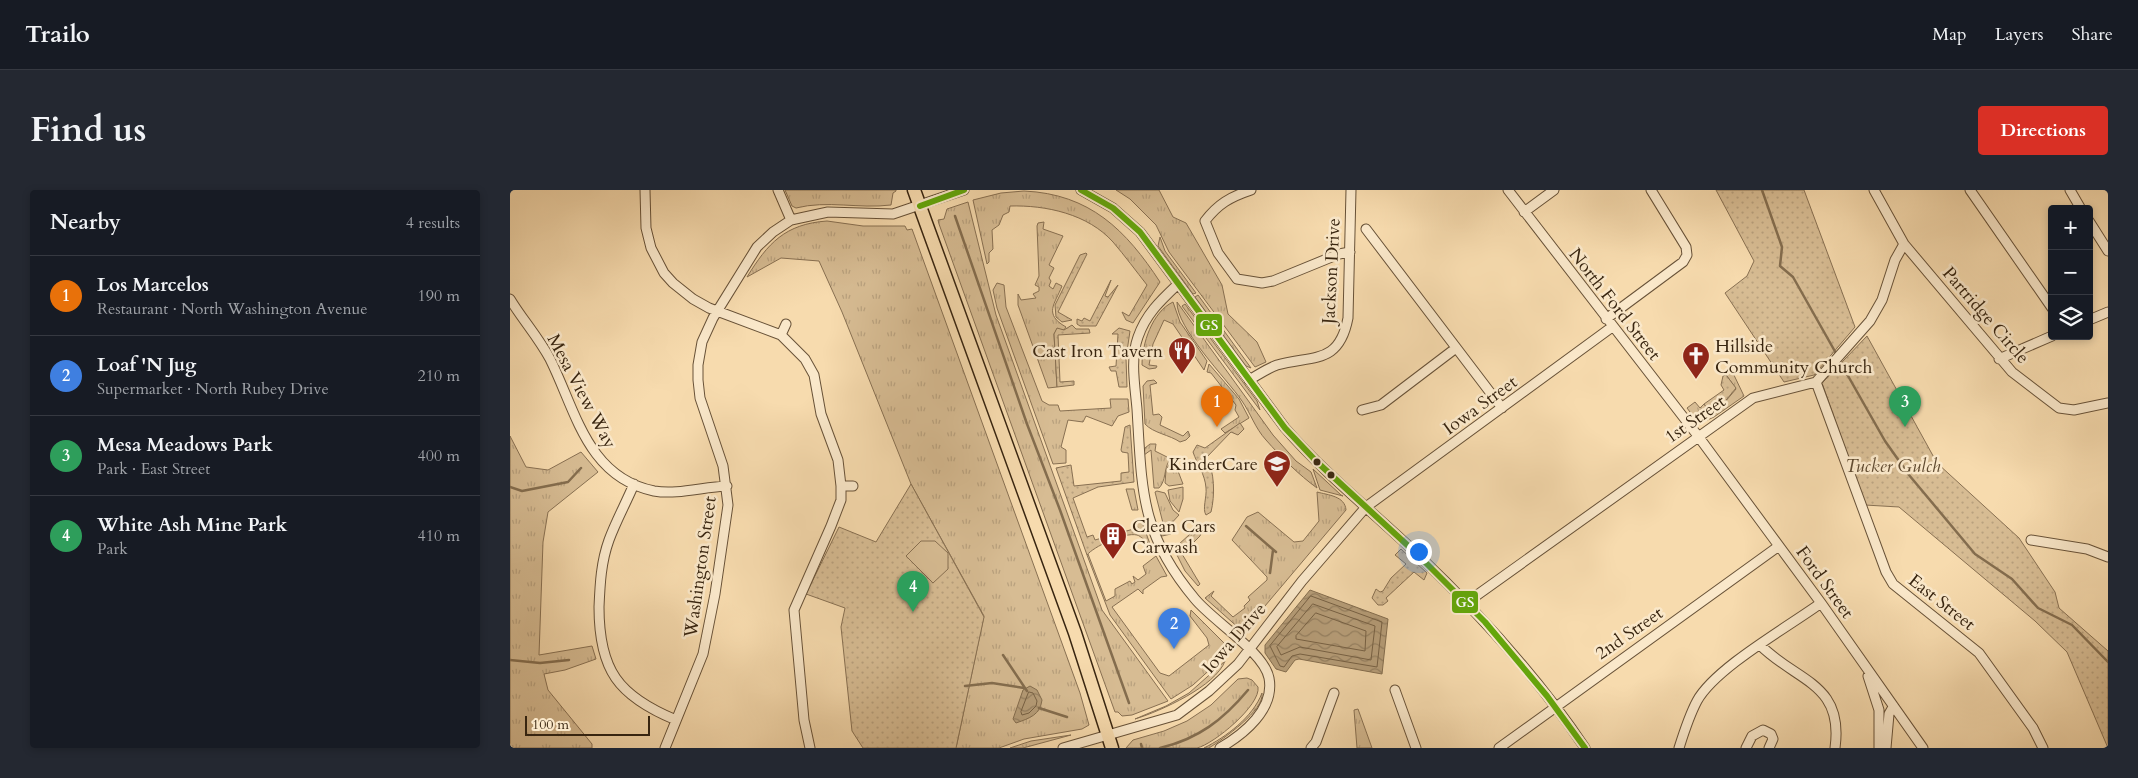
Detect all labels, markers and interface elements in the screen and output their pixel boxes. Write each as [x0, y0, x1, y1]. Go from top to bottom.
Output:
text: Trailo [25, 18, 90, 51]
text: Map [1932, 22, 1967, 47]
text: Layers [1995, 22, 2044, 47]
text: Share [2072, 22, 2113, 47]
text: Find us [30, 106, 146, 154]
button: Directions [1978, 106, 2108, 155]
map controls [2048, 205, 2093, 340]
button: + [2048, 205, 2093, 250]
text: Nearby [50, 208, 121, 237]
text: 4 results [406, 212, 460, 234]
street label: Jackson Drive [1316, 217, 1347, 328]
street label: North Ford Street [1563, 243, 1667, 366]
button: − [2048, 250, 2093, 295]
street label: Partridge Circle [1936, 261, 2035, 369]
text: Los Marcelos [97, 272, 209, 298]
text: 1 [62, 285, 70, 307]
text: 190 m [418, 285, 460, 307]
button: layers [2048, 295, 2093, 340]
text: Restaurant · North Washington Avenue [97, 298, 368, 320]
line badge: GS [1195, 313, 1223, 337]
text: GS [1200, 316, 1218, 335]
street label: Mesa View Way [541, 329, 623, 453]
place label: Hillside Community Church [1715, 334, 1872, 380]
restaurant icon: Cast Iron Tavern [1167, 336, 1197, 375]
place label: Cast Iron Tavern [1032, 339, 1164, 364]
church icon: Hillside Community Church [1681, 341, 1711, 380]
text: Loaf 'N Jug [97, 352, 196, 378]
text: 2 [62, 365, 70, 387]
text: 210 m [418, 365, 460, 387]
street label: Iowa Street [1438, 370, 1523, 441]
text: Supermarket · North Rubey Drive [97, 378, 329, 400]
pin: 1 [1201, 386, 1233, 427]
pin: 3 [1889, 386, 1921, 427]
street label: 1st Street [1660, 389, 1731, 449]
text: Mesa Meadows Park [97, 432, 273, 458]
text: 3 [62, 445, 70, 467]
text: 400 m [418, 445, 460, 467]
school or university icon: KinderCare [1262, 449, 1292, 488]
place label: KinderCare [1169, 452, 1258, 477]
park label: Tucker Gulch [1845, 454, 1941, 479]
unlabelled marker [1312, 457, 1322, 467]
text: Park · East Street [97, 458, 210, 480]
unlabelled marker [1326, 470, 1336, 480]
street label: Washington Street [678, 494, 723, 640]
text: White Ash Mine Park [97, 512, 287, 538]
place label: Clean Cars Carwash [1132, 514, 1216, 560]
building icon: Clean Cars Carwash [1098, 521, 1128, 560]
text: 4 [62, 525, 70, 547]
text: 410 m [418, 525, 460, 547]
text: Park [97, 538, 128, 560]
your location [1406, 539, 1432, 565]
street label: Ford Street [1790, 541, 1860, 624]
street label: East Street [1903, 568, 1981, 637]
pin: 4 [897, 571, 929, 612]
line badge: GS [1451, 590, 1479, 614]
text: GS [1456, 593, 1474, 612]
street label: Iowa Drive [1197, 598, 1272, 679]
street label: 2nd Street [1591, 601, 1668, 666]
pin: 2 [1158, 608, 1190, 649]
scale bar [525, 713, 650, 736]
text: 100 m [532, 715, 569, 734]

